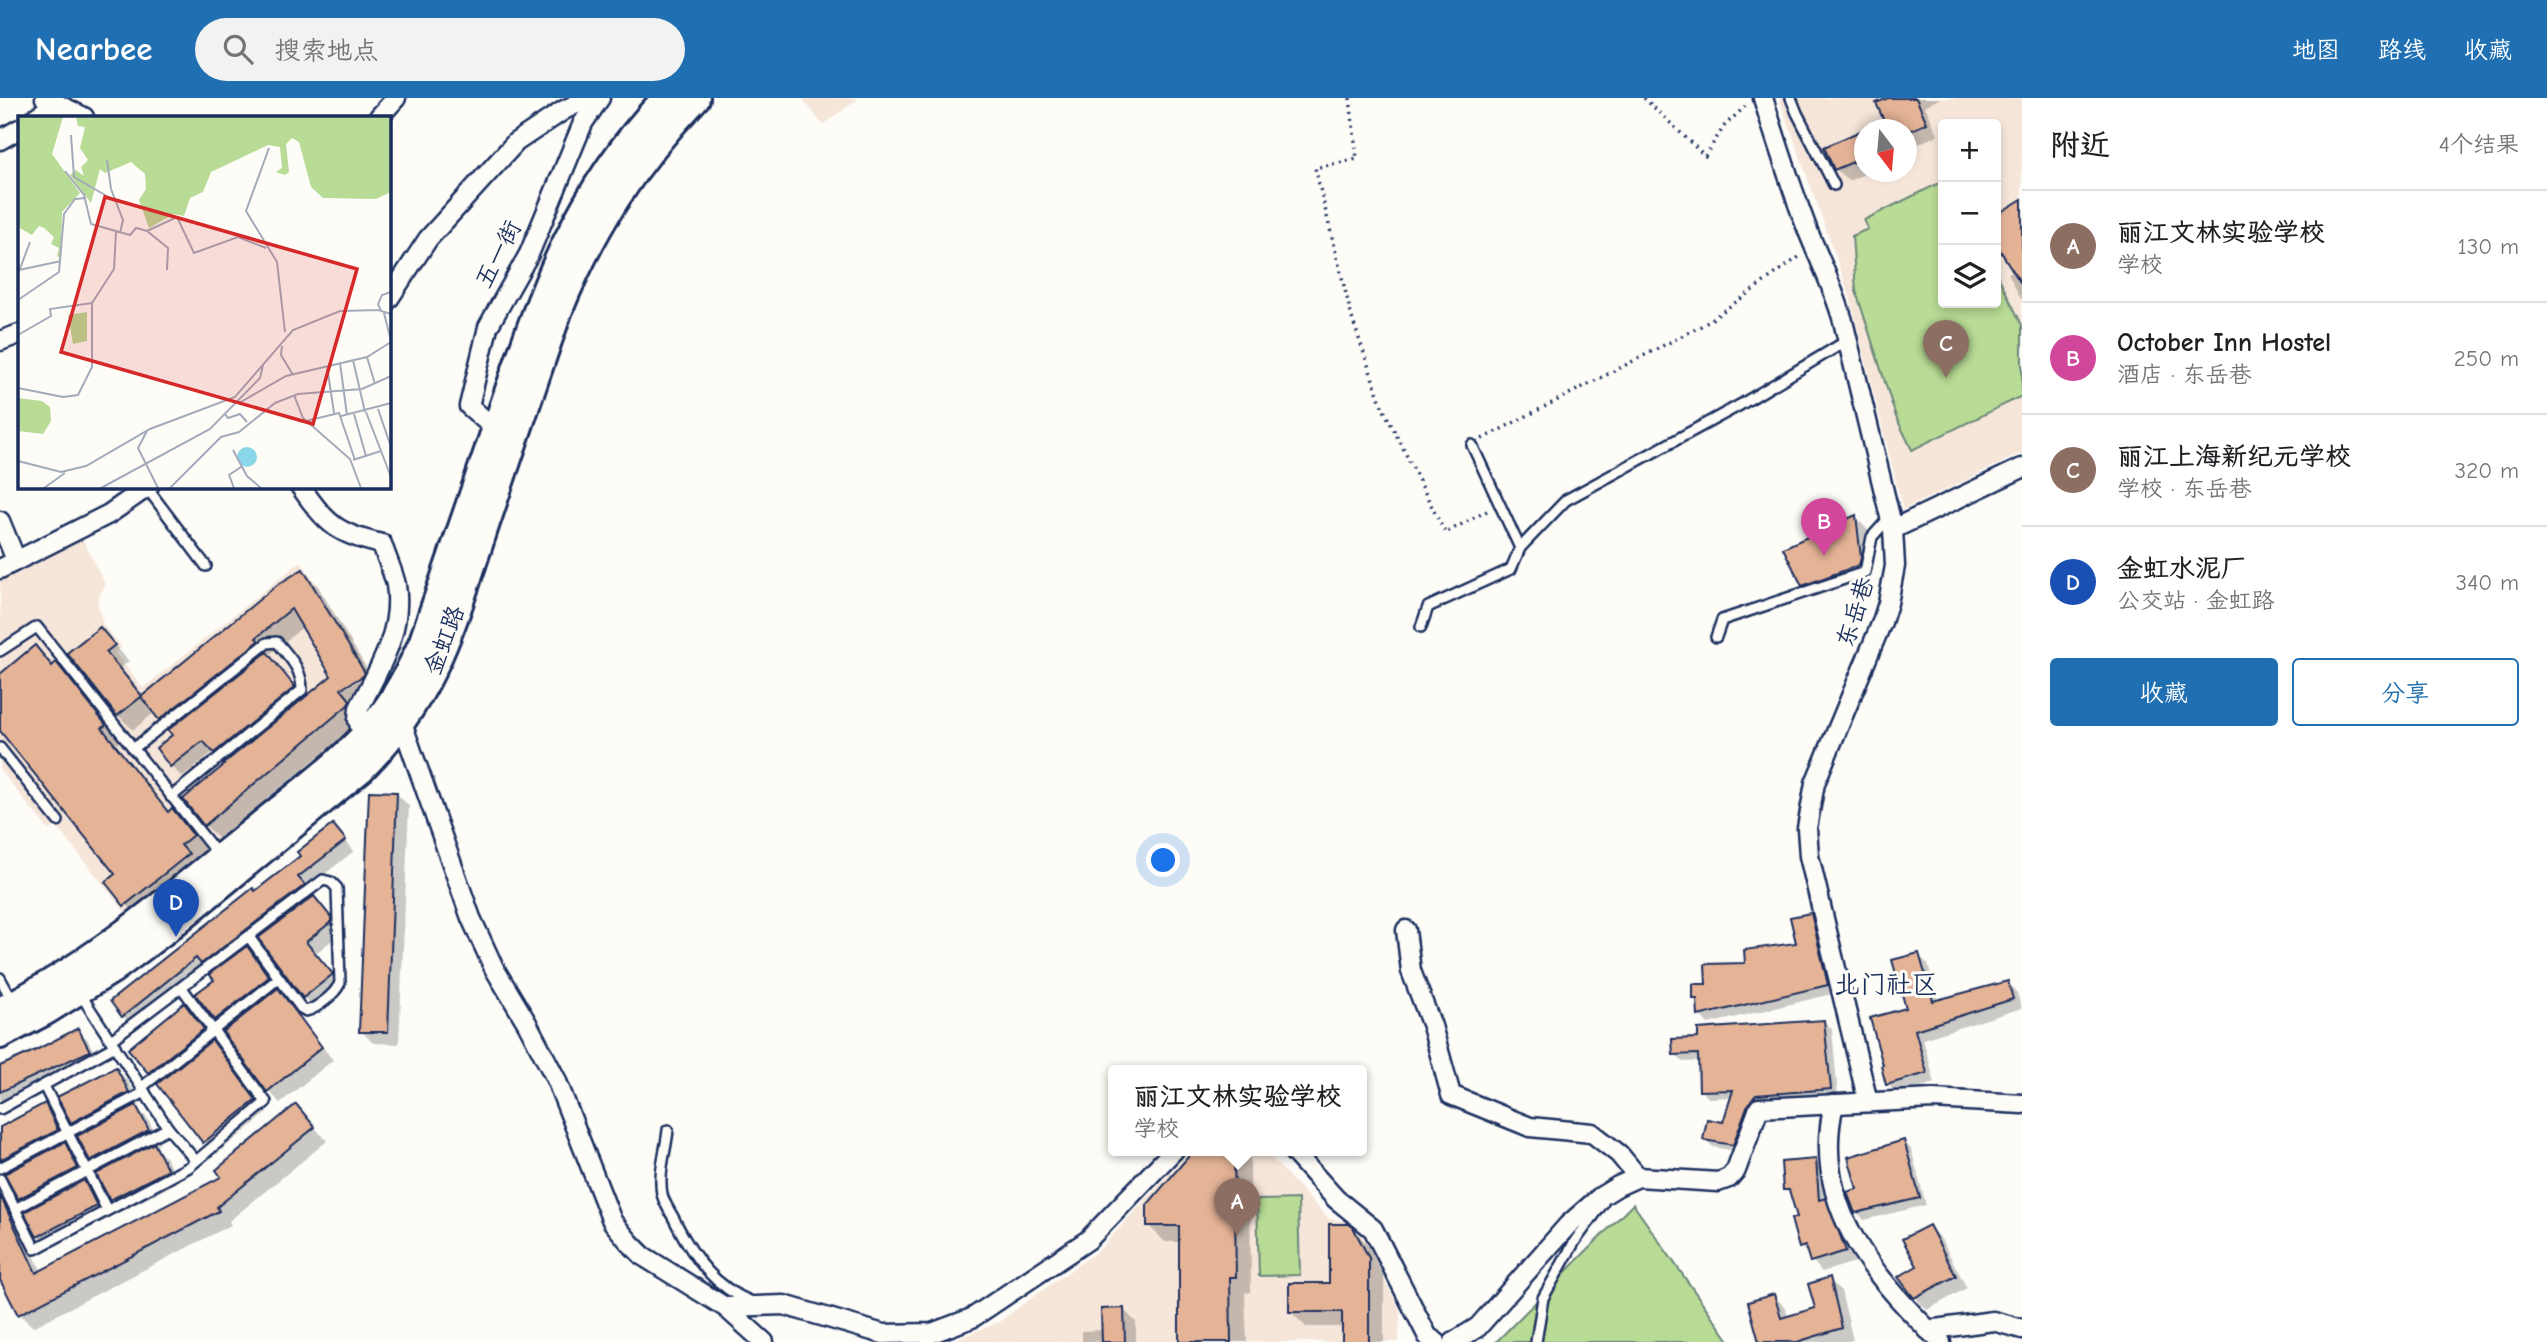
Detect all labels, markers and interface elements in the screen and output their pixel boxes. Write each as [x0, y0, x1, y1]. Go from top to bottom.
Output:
search box [195, 18, 685, 81]
text: Nearbee [35, 30, 153, 68]
icon: search [219, 30, 257, 68]
text: 搜索地点 [275, 36, 379, 66]
text: 地图 [2292, 36, 2340, 64]
text: 路线 [2378, 36, 2426, 64]
text: 收藏 [2464, 36, 2512, 64]
inset map [18, 116, 390, 488]
north arrow [1854, 119, 1917, 182]
map controls [1938, 119, 2001, 308]
button: + [1938, 119, 2001, 182]
text: 附近 [2050, 128, 2110, 163]
text: 4个结果 [2439, 131, 2519, 158]
button: − [1938, 182, 2001, 245]
street label: 五一街 [469, 216, 527, 292]
text: 丽江文林实验学校 [2117, 218, 2325, 248]
text: A [2067, 233, 2079, 260]
text: 130 m [2458, 233, 2519, 260]
button: layers [1938, 245, 2001, 308]
text: 学校 [2117, 251, 2163, 278]
pin: C [1923, 320, 1969, 378]
text: October Inn Hostel [2117, 328, 2331, 358]
text: B [2066, 345, 2080, 372]
text: 250 m [2454, 345, 2519, 372]
text: 酒店 · 东岳巷 [2117, 361, 2251, 388]
text: 丽江上海新纪元学校 [2117, 442, 2351, 472]
text: C [2066, 457, 2080, 484]
text: 320 m [2455, 457, 2519, 484]
text: 学校 · 东岳巷 [2117, 475, 2251, 502]
pin: B [1801, 498, 1847, 556]
text: 金虹水泥厂 [2117, 554, 2247, 584]
text: D [2066, 569, 2080, 596]
text: 340 m [2456, 569, 2519, 596]
street label: 东岳巷 [1831, 573, 1879, 651]
text: 公交站 · 金虹路 [2117, 587, 2274, 614]
street label: 金虹路 [418, 601, 470, 679]
button: 收藏 [2050, 658, 2278, 726]
button: 分享 [2292, 658, 2519, 726]
your location [1146, 843, 1180, 877]
pin: D [153, 879, 199, 937]
district label: 北门社区 [1834, 970, 1938, 1000]
popup [1108, 1065, 1367, 1156]
text: 丽江文林实验学校 [1133, 1082, 1342, 1112]
text: 学校 [1133, 1115, 1179, 1142]
pin: A [1214, 1178, 1260, 1236]

